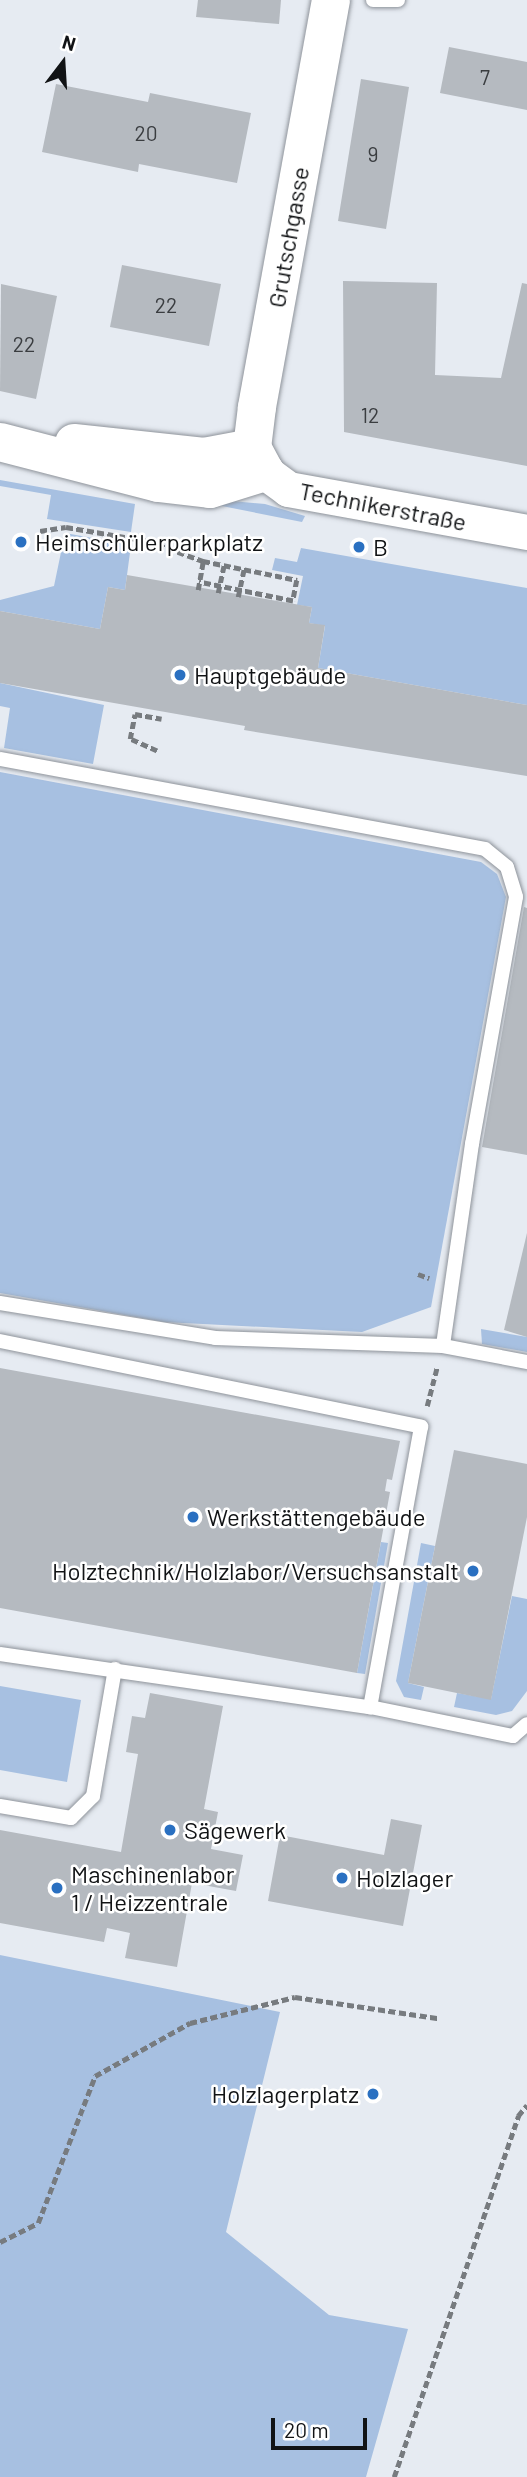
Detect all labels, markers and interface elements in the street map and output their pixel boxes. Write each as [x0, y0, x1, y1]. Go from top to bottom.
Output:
north arrow [28, 28, 98, 98]
text: N [60, 30, 79, 55]
house number: 7 [480, 64, 490, 90]
house number: 20 [134, 120, 158, 146]
house number: 9 [368, 141, 378, 167]
street label: Grutschgasse [261, 164, 315, 310]
house number: 22 [155, 292, 177, 318]
house number: 22 [13, 331, 35, 357]
house number: 12 [361, 402, 379, 428]
street label: Technikerstraße [297, 476, 469, 536]
place label: Heimschülerparkplatz [35, 528, 263, 556]
place label: B [373, 533, 388, 561]
marker: Heimschülerparkplatz [13, 534, 29, 550]
marker: B [351, 539, 367, 555]
place label: Hauptgebäude [194, 661, 346, 689]
marker: Hauptgebäude [172, 667, 188, 683]
place label: Werkstättengebäude [207, 1503, 425, 1531]
marker: Werkstättengebäude [185, 1509, 201, 1525]
place label: Holztechnik/Holzlabor/Versuchsanstalt [52, 1557, 459, 1585]
marker: Holztechnik/Holzlabor/Versuchsanstalt [465, 1563, 481, 1579]
place label: Sägewerk [184, 1816, 286, 1844]
marker: Sägewerk [162, 1822, 178, 1838]
place label: Maschinenlabor 1 / Heizzentrale [71, 1860, 235, 1916]
place label: Holzlager [356, 1864, 453, 1892]
marker: Holzlager [334, 1870, 350, 1886]
marker: Maschinenlabor 1 / Heizzentrale [49, 1880, 65, 1896]
place label: Holzlagerplatz [212, 2080, 359, 2108]
marker: Holzlagerplatz [365, 2086, 381, 2102]
scale bar [275, 2404, 371, 2448]
text: 20 m [284, 2417, 329, 2442]

